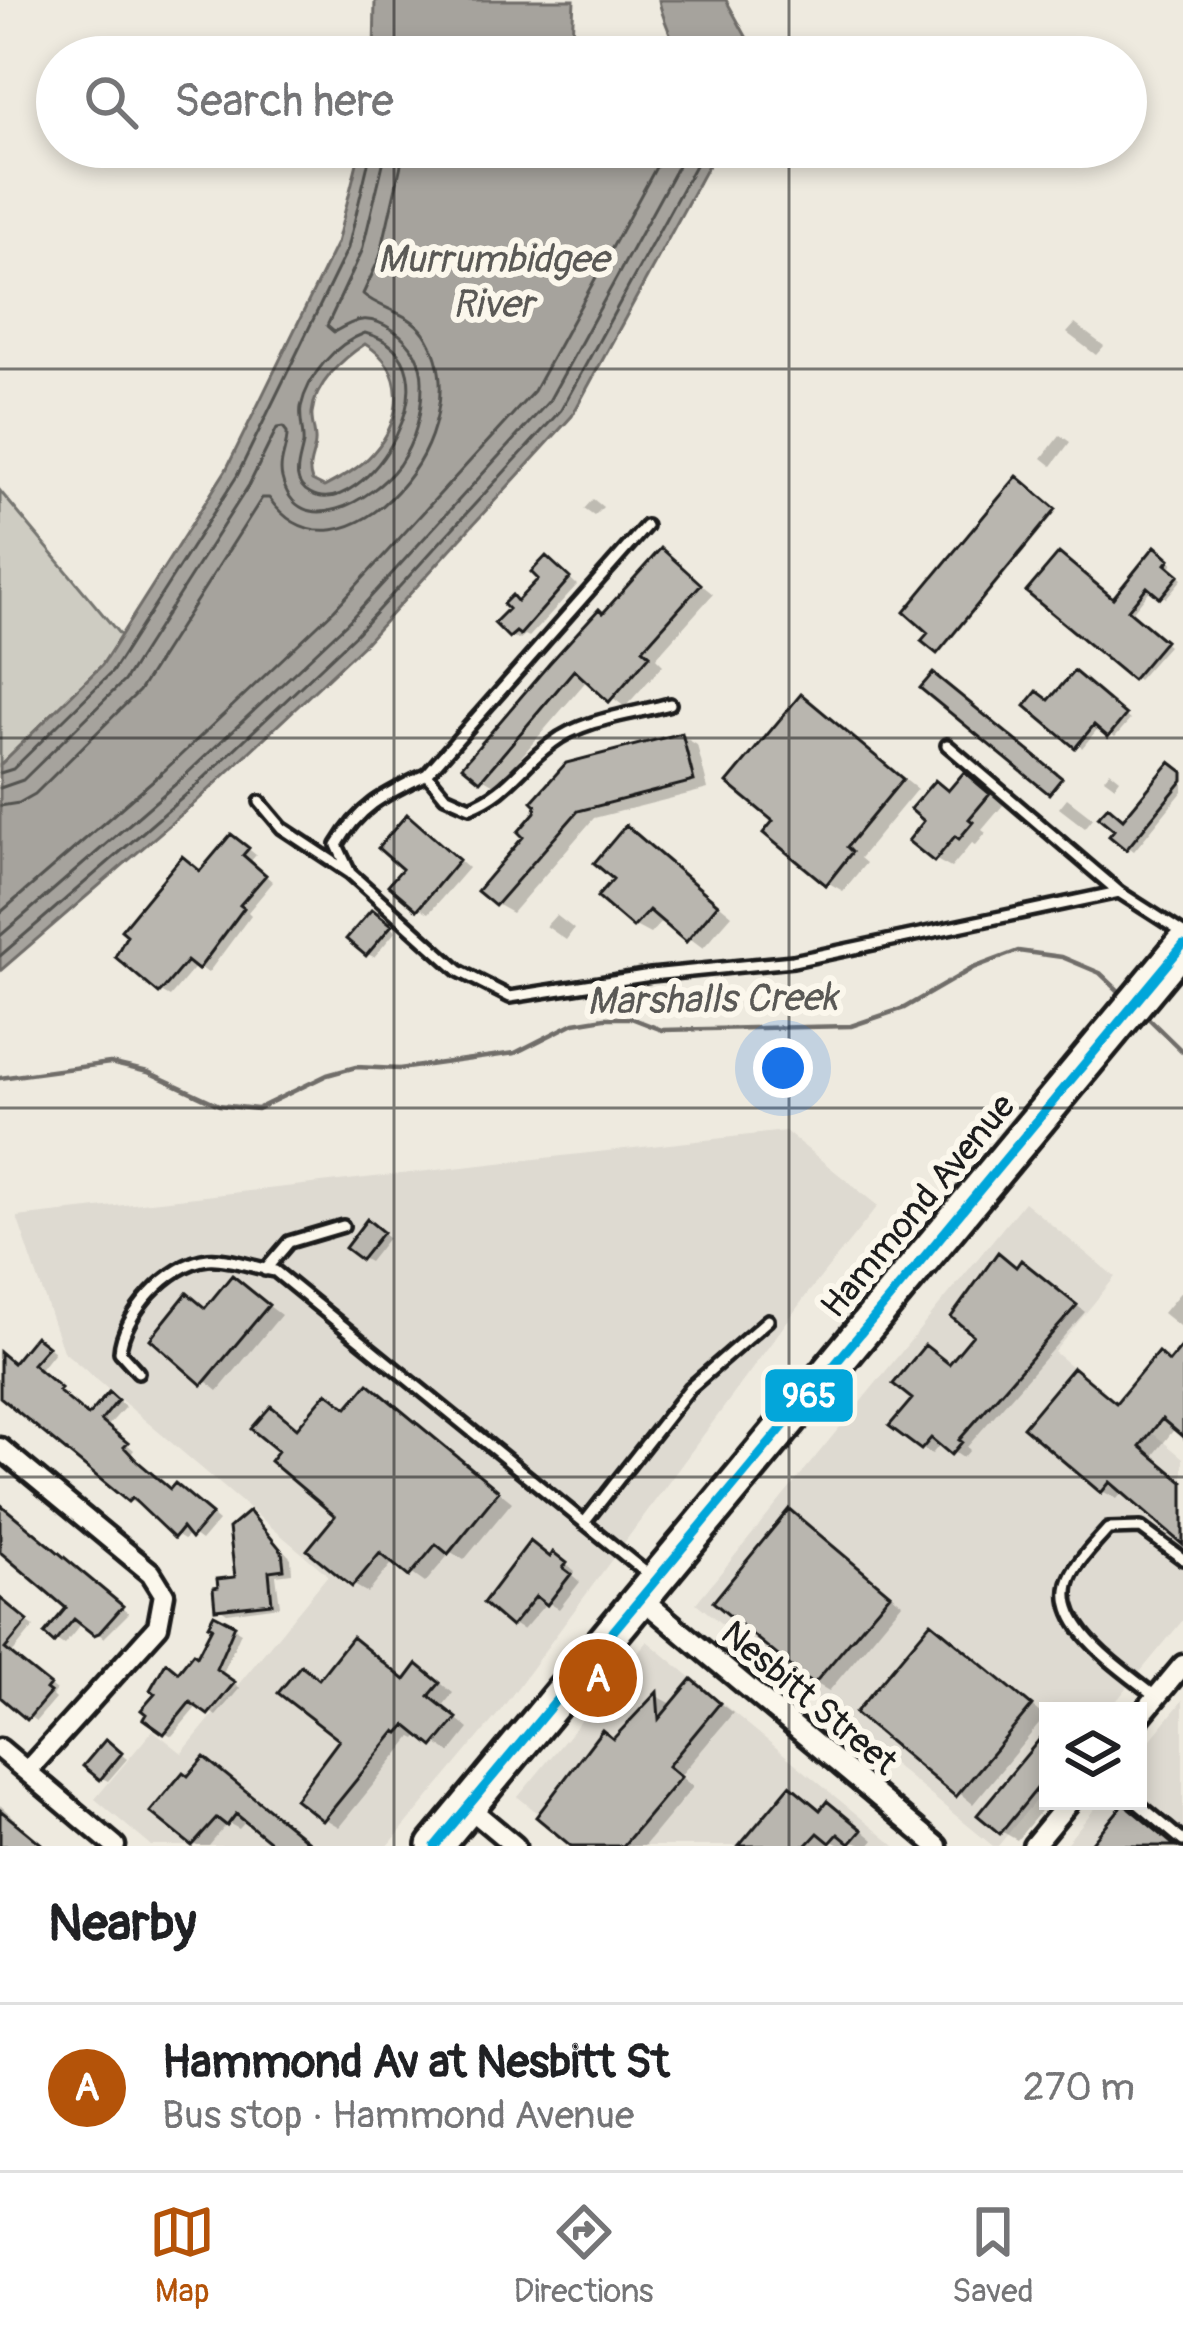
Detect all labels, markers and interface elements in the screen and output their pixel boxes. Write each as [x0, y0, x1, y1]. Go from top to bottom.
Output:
search box [36, 36, 1147, 168]
icon: search [78, 69, 144, 135]
text: Search here [174, 74, 394, 130]
water label: Murrumbidgee River [377, 235, 613, 329]
water label: Marshalls Creek [586, 973, 841, 1026]
your location [753, 1038, 813, 1098]
street label: Hammond Avenue [811, 1084, 1025, 1327]
line badge: 965 [763, 1367, 855, 1424]
text: 965 [782, 1376, 836, 1417]
street label: Nesbitt Street [712, 1611, 907, 1785]
pin: A [559, 1633, 637, 1723]
map controls [1039, 1702, 1147, 1810]
button: layers [1039, 1702, 1147, 1810]
text: Nearby [48, 1892, 196, 1956]
text: Hammond Av at Nesbitt St [162, 2035, 670, 2091]
text: A [74, 2063, 100, 2112]
text: 270 m [1023, 2063, 1135, 2112]
text: Bus stop · Hammond Avenue [162, 2091, 634, 2140]
tab: Map [149, 2199, 215, 2312]
tab: Directions [514, 2199, 654, 2312]
tab: Saved [952, 2199, 1034, 2312]

